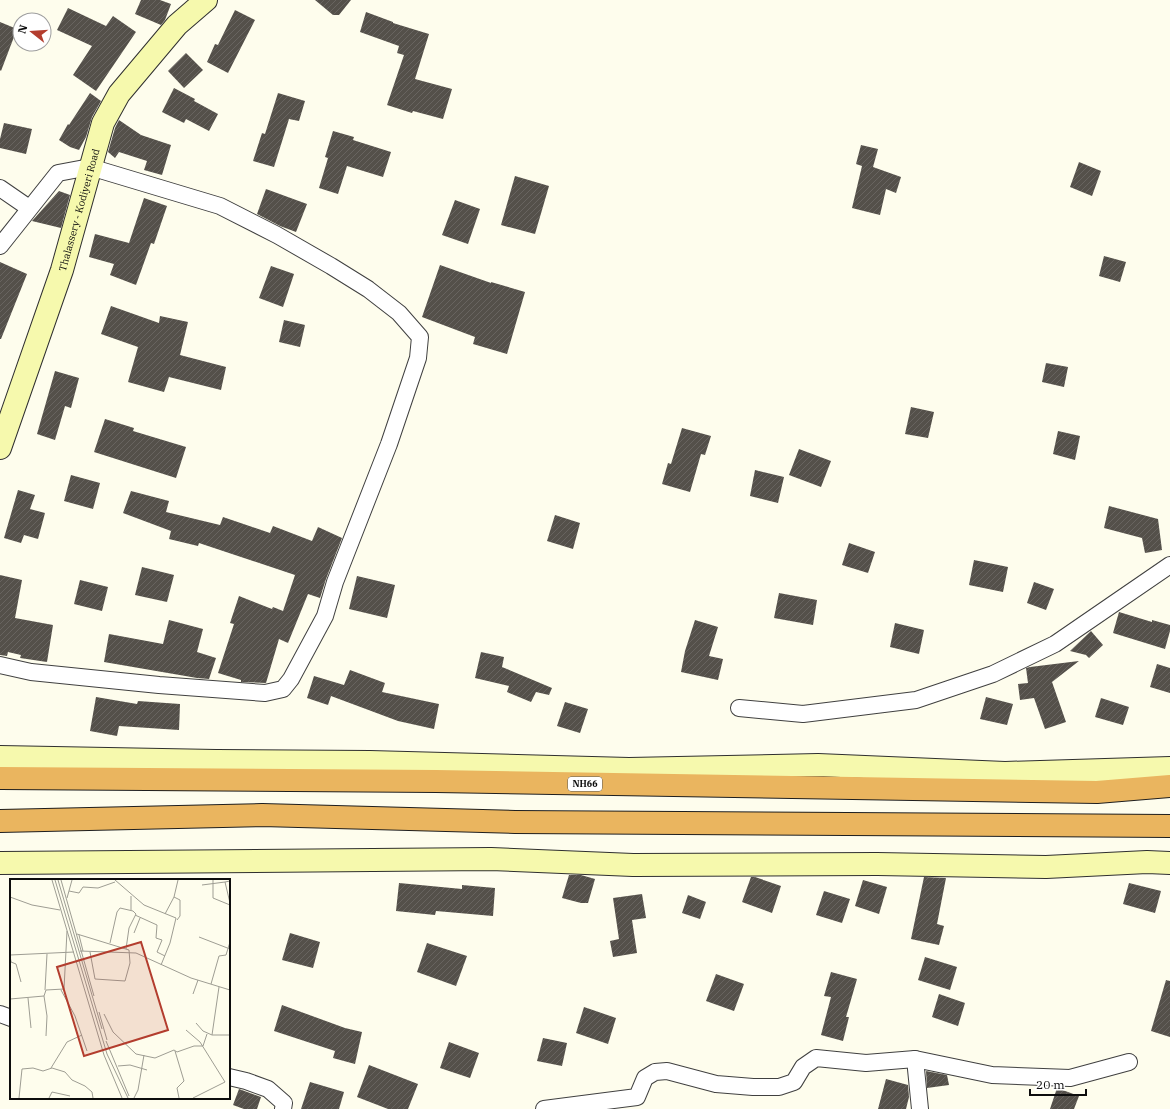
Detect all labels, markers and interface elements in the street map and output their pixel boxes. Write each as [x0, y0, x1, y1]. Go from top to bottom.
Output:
north arrow [12, 12, 52, 52]
text: N [14, 23, 30, 35]
street label: Thalassery - Kodiyeri Road [56, 147, 103, 273]
road number: NH66 [568, 777, 602, 791]
inset map [10, 879, 230, 1099]
scale bar [1030, 1071, 1086, 1097]
text: 20 m [1036, 1077, 1065, 1092]

